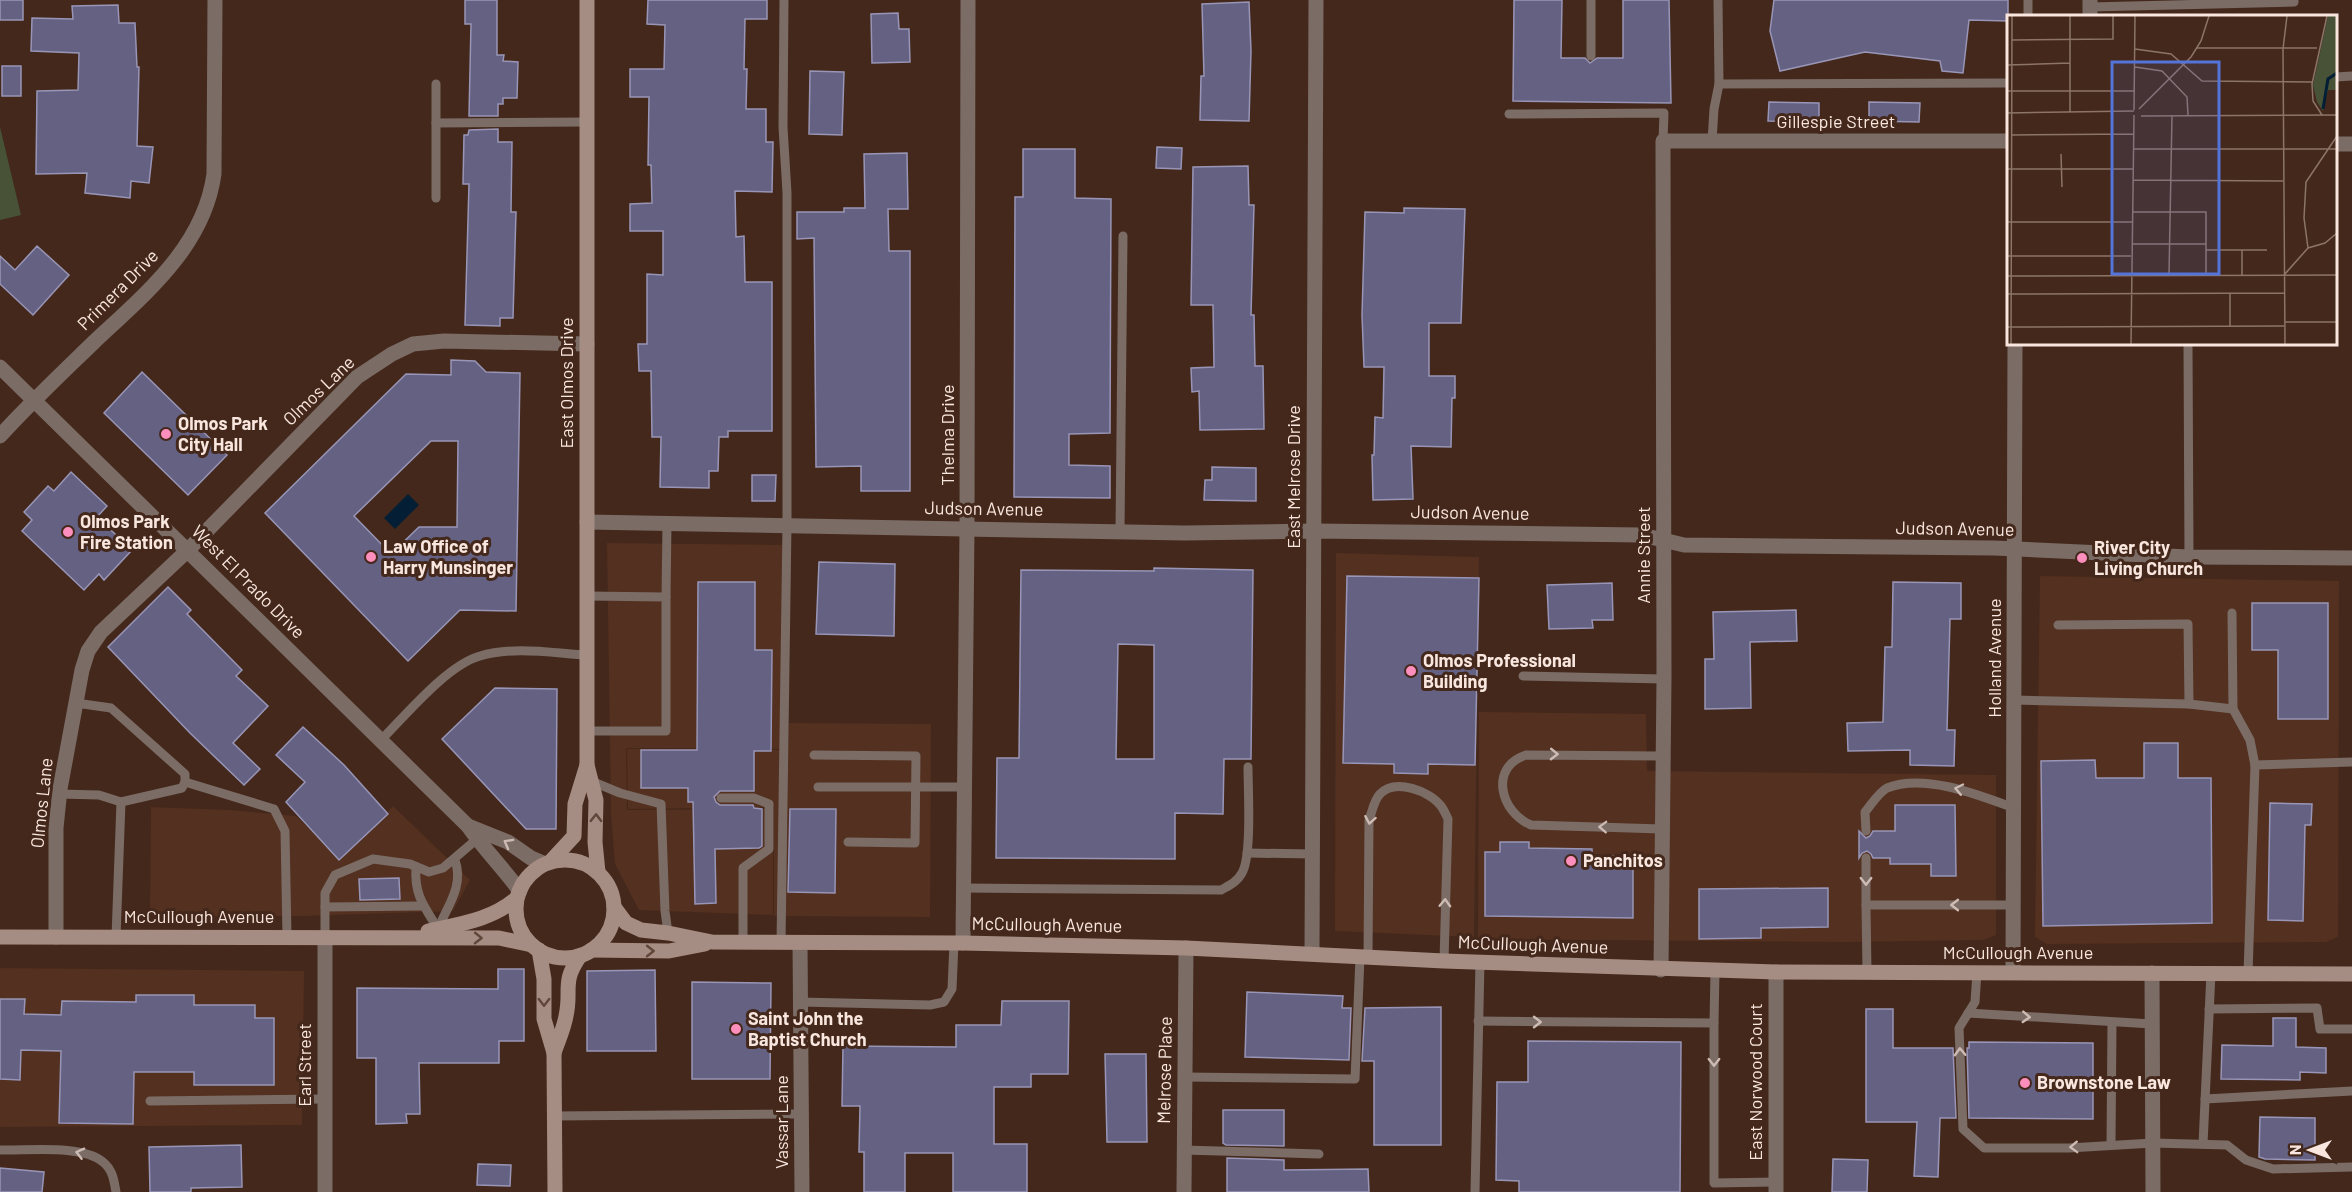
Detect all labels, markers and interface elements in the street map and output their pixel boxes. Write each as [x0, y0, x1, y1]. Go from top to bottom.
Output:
inset map [2007, 15, 2337, 345]
street label: Gillespie Street [1777, 110, 1895, 132]
street label: Primera Drive [72, 244, 162, 334]
street label: East Olmos Drive [555, 317, 577, 449]
street label: Olmos Lane [278, 351, 359, 430]
street label: Thelma Drive [936, 384, 958, 486]
street label: East Melrose Drive [1282, 405, 1304, 549]
place label: Olmos Park City Hall [178, 412, 268, 455]
marker: Olmos Park City Hall [159, 427, 173, 441]
street label: Judson Avenue [924, 496, 1044, 520]
street label: Judson Avenue [1410, 500, 1530, 524]
street label: Annie Street [1632, 506, 1654, 604]
place label: Olmos Park Fire Station [80, 510, 173, 553]
street label: Judson Avenue [1895, 516, 2015, 540]
street label: West El Prado Drive [187, 520, 310, 643]
marker: Olmos Park Fire Station [61, 525, 75, 539]
place label: Law Office of Harry Munsinger [383, 535, 513, 578]
place label: River City Living Church [2094, 536, 2203, 579]
marker: Law Office of Harry Munsinger [364, 550, 378, 564]
marker: River City Living Church [2075, 551, 2089, 565]
street label: Holland Avenue [1983, 598, 2005, 718]
place label: Olmos Professional Building [1423, 649, 1576, 692]
marker: Olmos Professional Building [1404, 664, 1418, 678]
one-way arrow [1550, 748, 1559, 760]
street label: Olmos Lane [25, 757, 57, 849]
one-way arrow [1954, 784, 1964, 797]
one-way arrow [589, 814, 602, 823]
one-way arrow [1365, 816, 1377, 825]
one-way arrow [1599, 821, 1608, 833]
one-way arrow [503, 839, 514, 850]
place label: Panchitos [1583, 849, 1663, 871]
marker: Panchitos [1564, 854, 1578, 868]
one-way arrow [1860, 877, 1872, 886]
one-way arrow [1439, 898, 1452, 907]
one-way arrow [1951, 899, 1960, 911]
street label: McCullough Avenue [124, 905, 274, 927]
street label: McCullough Avenue [971, 912, 1123, 936]
street label: McCullough Avenue [1457, 930, 1609, 958]
one-way arrow [474, 932, 483, 944]
street label: McCullough Avenue [1943, 941, 2093, 963]
one-way arrow [645, 945, 654, 957]
one-way arrow [538, 998, 550, 1007]
street label: East Norwood Court [1744, 1003, 1766, 1161]
place label: Saint John the Baptist Church [748, 1007, 867, 1050]
one-way arrow [2022, 1010, 2031, 1023]
street label: Melrose Place [1152, 1016, 1176, 1124]
one-way arrow [1532, 1016, 1541, 1028]
marker: Saint John the Baptist Church [729, 1022, 743, 1036]
street label: Earl Street [293, 1023, 315, 1107]
one-way arrow [1954, 1048, 1966, 1057]
one-way arrow [1708, 1057, 1720, 1066]
place label: Brownstone Law [2037, 1071, 2171, 1093]
street label: Vassar Lane [770, 1075, 792, 1169]
marker: Brownstone Law [2018, 1076, 2032, 1090]
north arrow [2280, 1120, 2340, 1180]
one-way arrow [2069, 1141, 2078, 1154]
text: N [2285, 1145, 2304, 1155]
one-way arrow [75, 1148, 85, 1161]

